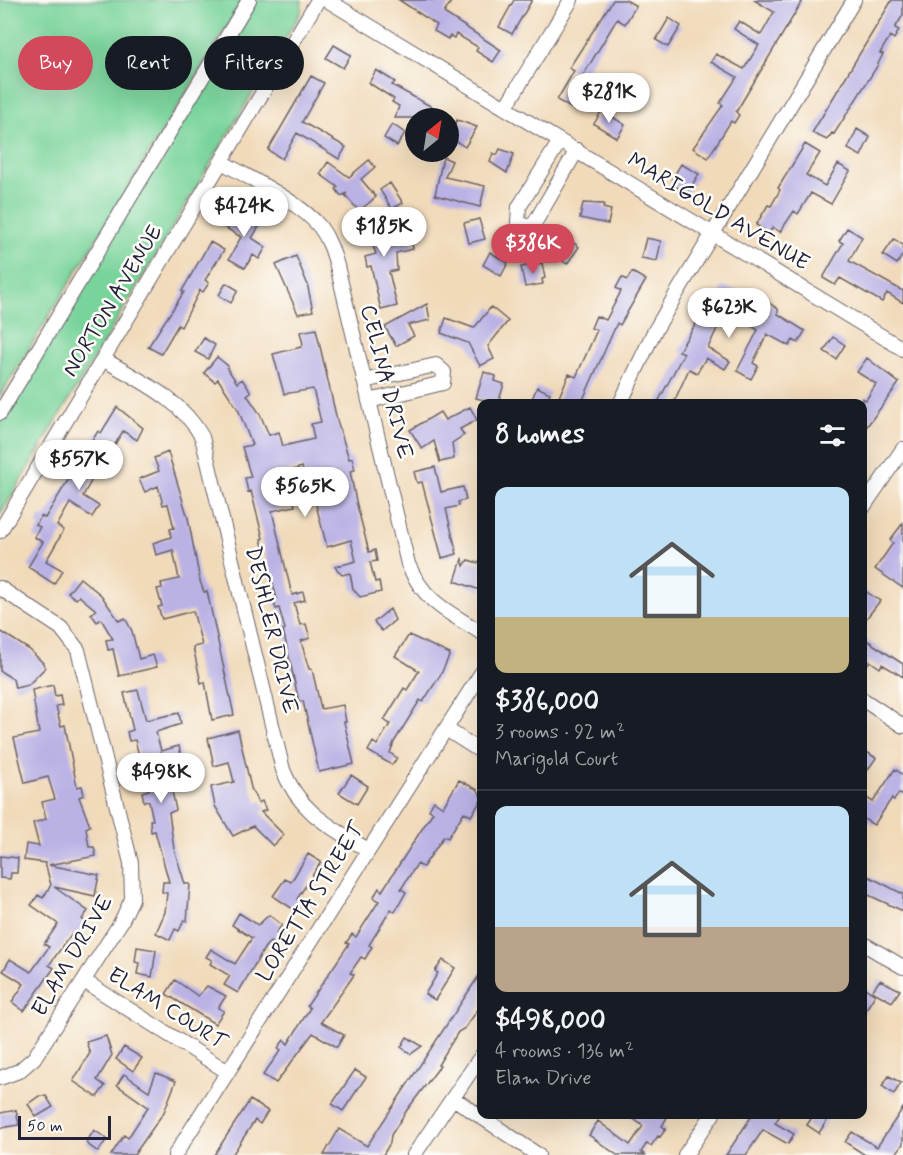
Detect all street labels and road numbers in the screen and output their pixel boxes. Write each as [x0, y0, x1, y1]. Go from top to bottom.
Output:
street label: MARIGOLD AVENUE [622, 147, 814, 278]
street label: NORTON AVENUE [57, 220, 170, 382]
street label: CELINA DRIVE [353, 302, 419, 462]
street label: DESHLER DRIVE [238, 543, 304, 717]
street label: LORETTA STREET [251, 816, 372, 987]
street label: ELAM DRIVE [26, 890, 120, 1022]
street label: ELAM COURT [102, 961, 233, 1057]

